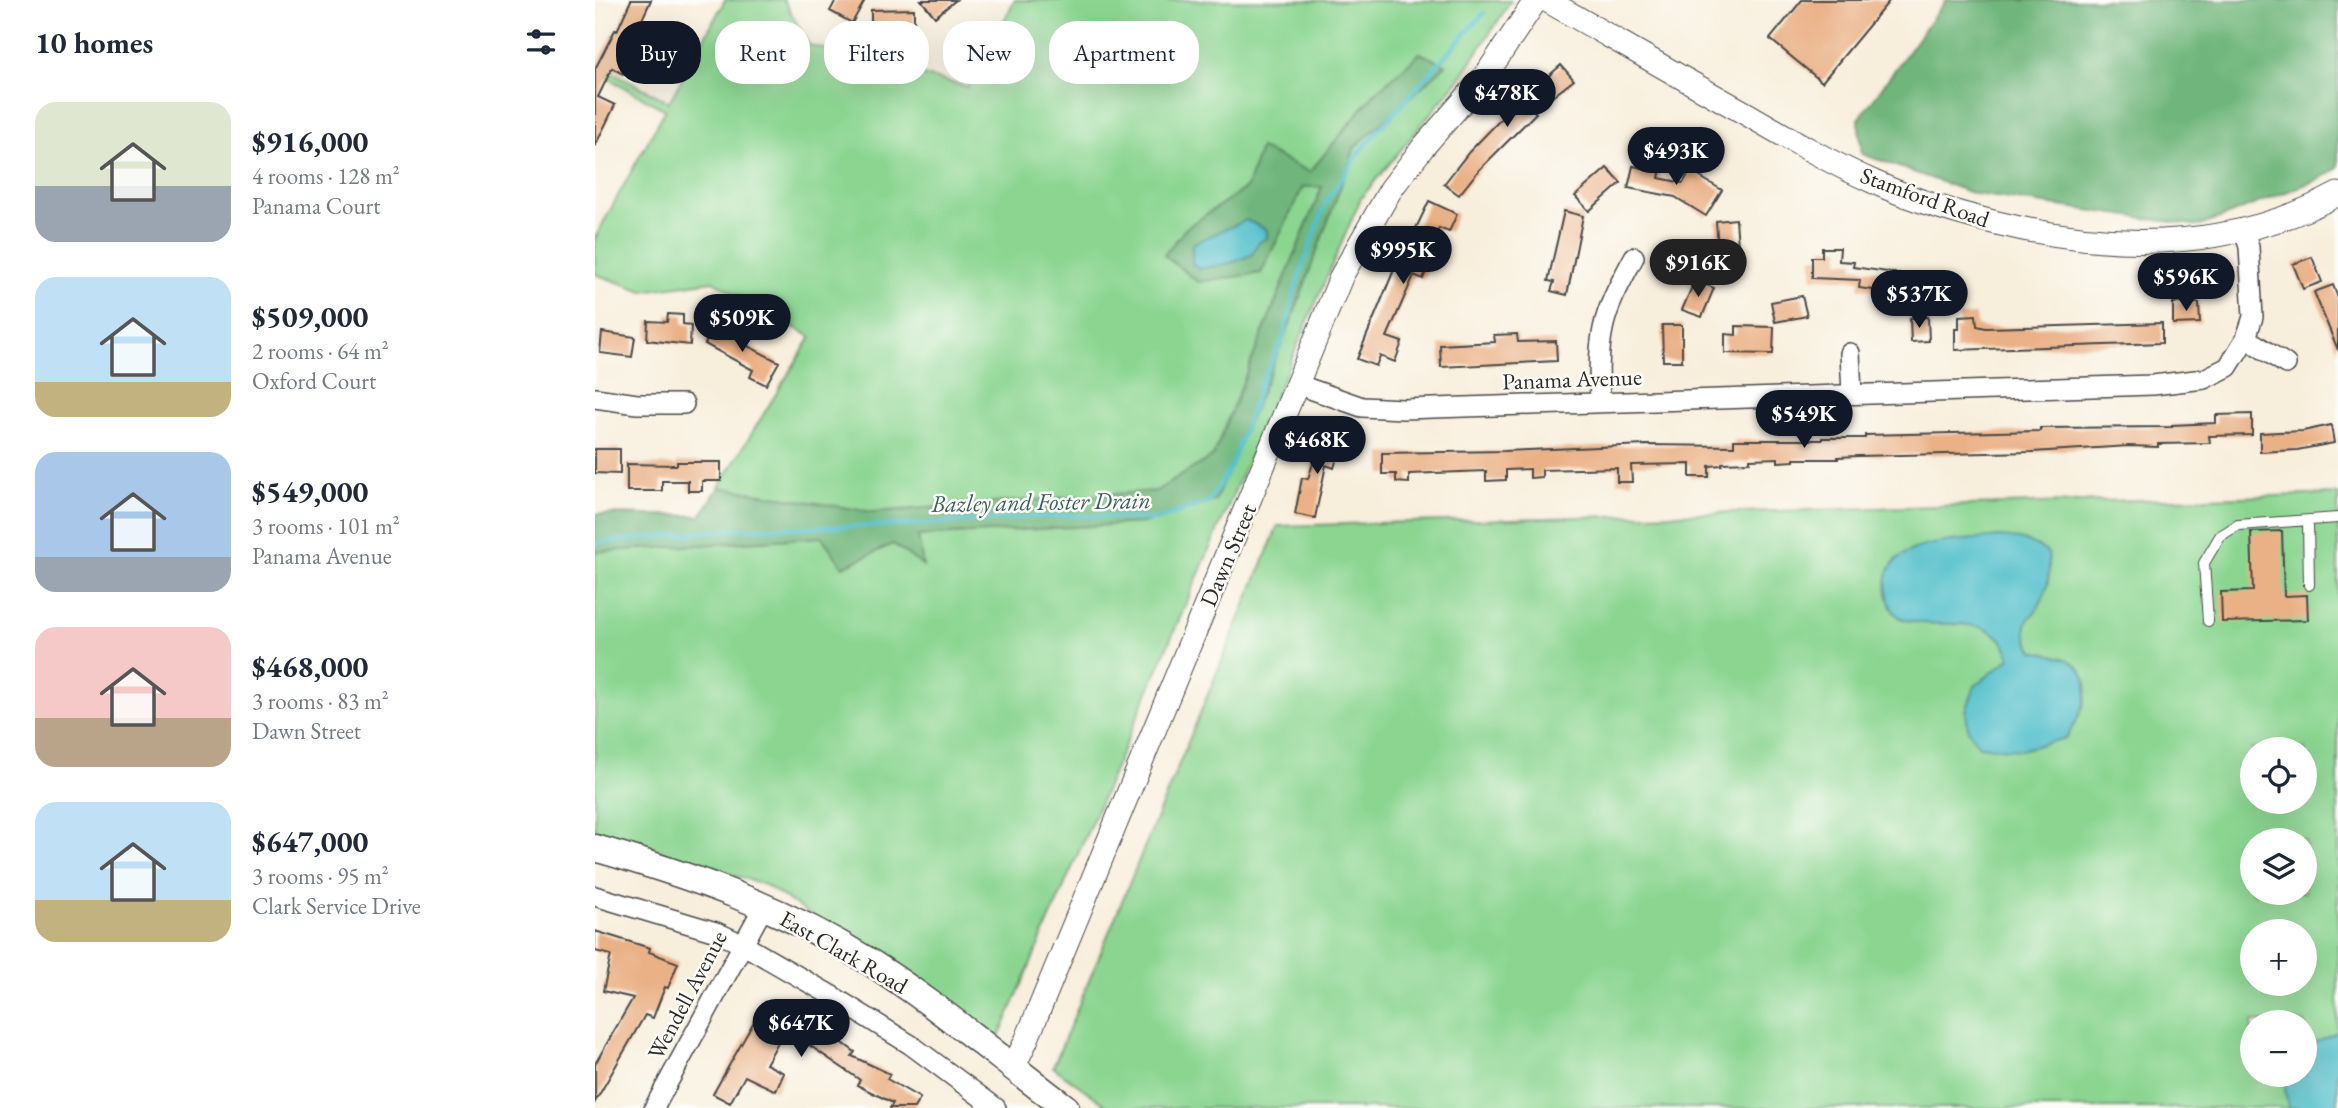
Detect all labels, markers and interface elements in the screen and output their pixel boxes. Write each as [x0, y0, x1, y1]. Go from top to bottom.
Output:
chip: Buy [616, 21, 701, 84]
chip: Rent [715, 21, 810, 84]
chip: Filters [824, 21, 929, 84]
chip: New [943, 21, 1035, 84]
chip: Apartment [1049, 21, 1199, 84]
text: 10 homes [35, 23, 153, 62]
icon: filters [522, 23, 560, 61]
pin: $478K [1458, 69, 1556, 129]
text: $478K [1475, 77, 1539, 107]
text: $916,000 [252, 122, 368, 161]
pin: $493K [1627, 128, 1725, 187]
icon: home [91, 130, 175, 214]
text: $493K [1644, 135, 1708, 165]
street label: Stamford Road [1856, 160, 1994, 234]
text: 4 rooms · 128 m² [252, 161, 400, 191]
text: Panama Court [252, 191, 380, 221]
pin: $995K [1354, 226, 1452, 286]
text: $995K [1371, 234, 1435, 264]
pin: $916K [1649, 240, 1747, 299]
text: $916K [1666, 247, 1730, 277]
pin: $596K [2137, 254, 2235, 313]
text: $596K [2154, 261, 2218, 291]
pin: $537K [1870, 270, 1968, 330]
text: $537K [1887, 278, 1951, 308]
pin: $509K [693, 294, 791, 354]
text: $509,000 [252, 297, 368, 336]
text: $509K [710, 302, 774, 332]
icon: home [91, 305, 175, 389]
text: 2 rooms · 64 m² [252, 336, 389, 366]
street label: Panama Avenue [1502, 362, 1642, 396]
text: Oxford Court [252, 366, 376, 396]
pin: $549K [1755, 391, 1853, 450]
text: $549K [1772, 398, 1836, 428]
pin: $468K [1268, 416, 1366, 476]
text: $468K [1285, 424, 1349, 454]
text: $549,000 [252, 472, 368, 511]
icon: home [91, 480, 175, 564]
water label: Bazley and Foster Drain [930, 484, 1151, 519]
street label: Dawn Street [1193, 498, 1263, 611]
text: 3 rooms · 101 m² [252, 511, 400, 541]
text: Panama Avenue [252, 541, 392, 571]
text: $468,000 [252, 647, 368, 686]
icon: home [91, 655, 175, 739]
text: 3 rooms · 83 m² [252, 686, 389, 716]
text: Dawn Street [252, 716, 361, 746]
map controls [2240, 737, 2317, 1087]
button: locate [2240, 737, 2317, 814]
text: $647,000 [252, 822, 368, 861]
button: layers [2240, 828, 2317, 905]
icon: home [91, 830, 175, 914]
text: 3 rooms · 95 m² [252, 861, 389, 891]
text: Clark Service Drive [252, 891, 421, 921]
street label: East Clark Road [775, 903, 914, 1001]
button: + [2240, 919, 2317, 996]
street label: Wendell Avenue [640, 925, 734, 1065]
pin: $647K [752, 1000, 850, 1059]
text: $647K [769, 1007, 833, 1037]
button: − [2240, 1010, 2317, 1087]

